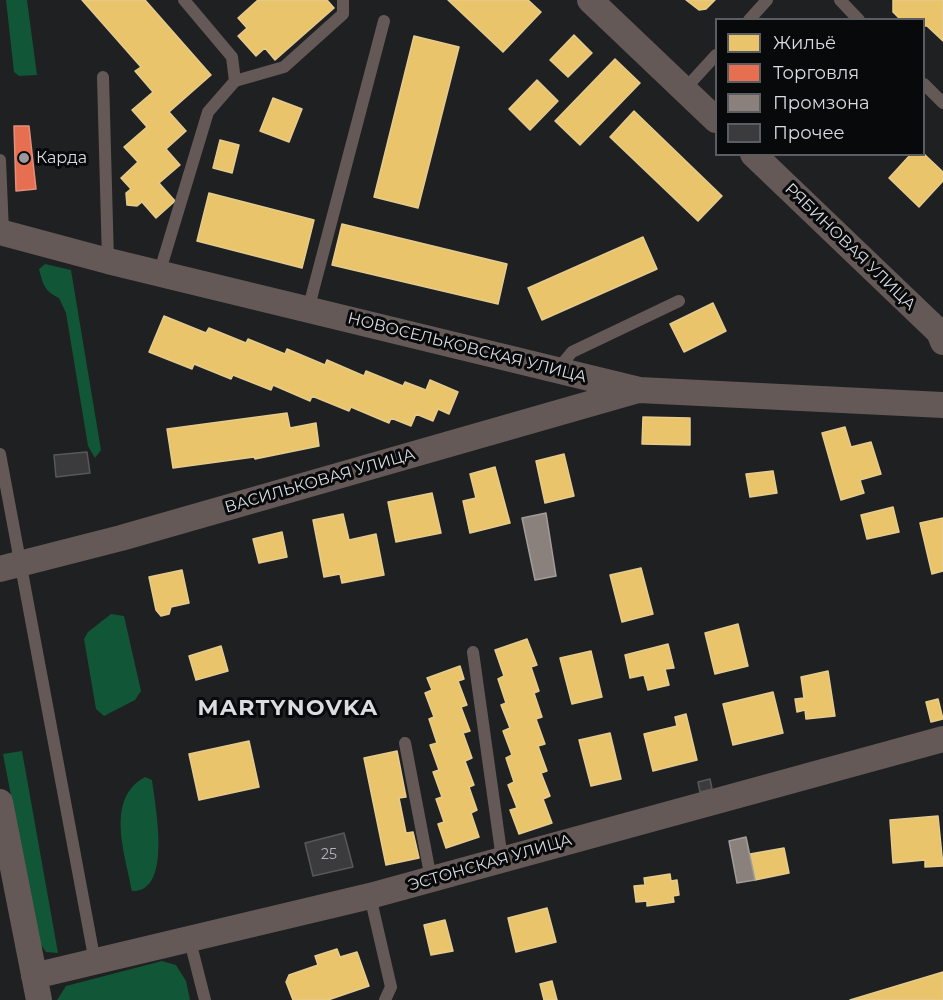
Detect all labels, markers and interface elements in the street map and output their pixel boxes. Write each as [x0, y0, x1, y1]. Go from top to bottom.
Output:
legend [715, 18, 925, 156]
text: Жильё [773, 32, 836, 54]
text: Торговля [773, 62, 859, 84]
text: Промзона [773, 92, 870, 114]
text: Прочее [773, 122, 845, 144]
place label: Карда [36, 148, 87, 168]
marker: Карда [17, 151, 31, 165]
street label: РЯБИНОВАЯ УЛИЦА [780, 179, 920, 315]
street label: НОВОСЕЛЬКОВСКАЯ УЛИЦА [346, 309, 588, 387]
street label: ВАСИЛЬКОВАЯ УЛИЦА [223, 445, 417, 517]
district label: MARTYNOVKA [197, 696, 379, 722]
street label: ЭСТОНСКАЯ УЛИЦА [406, 830, 574, 896]
house number: 25 [321, 847, 337, 863]

